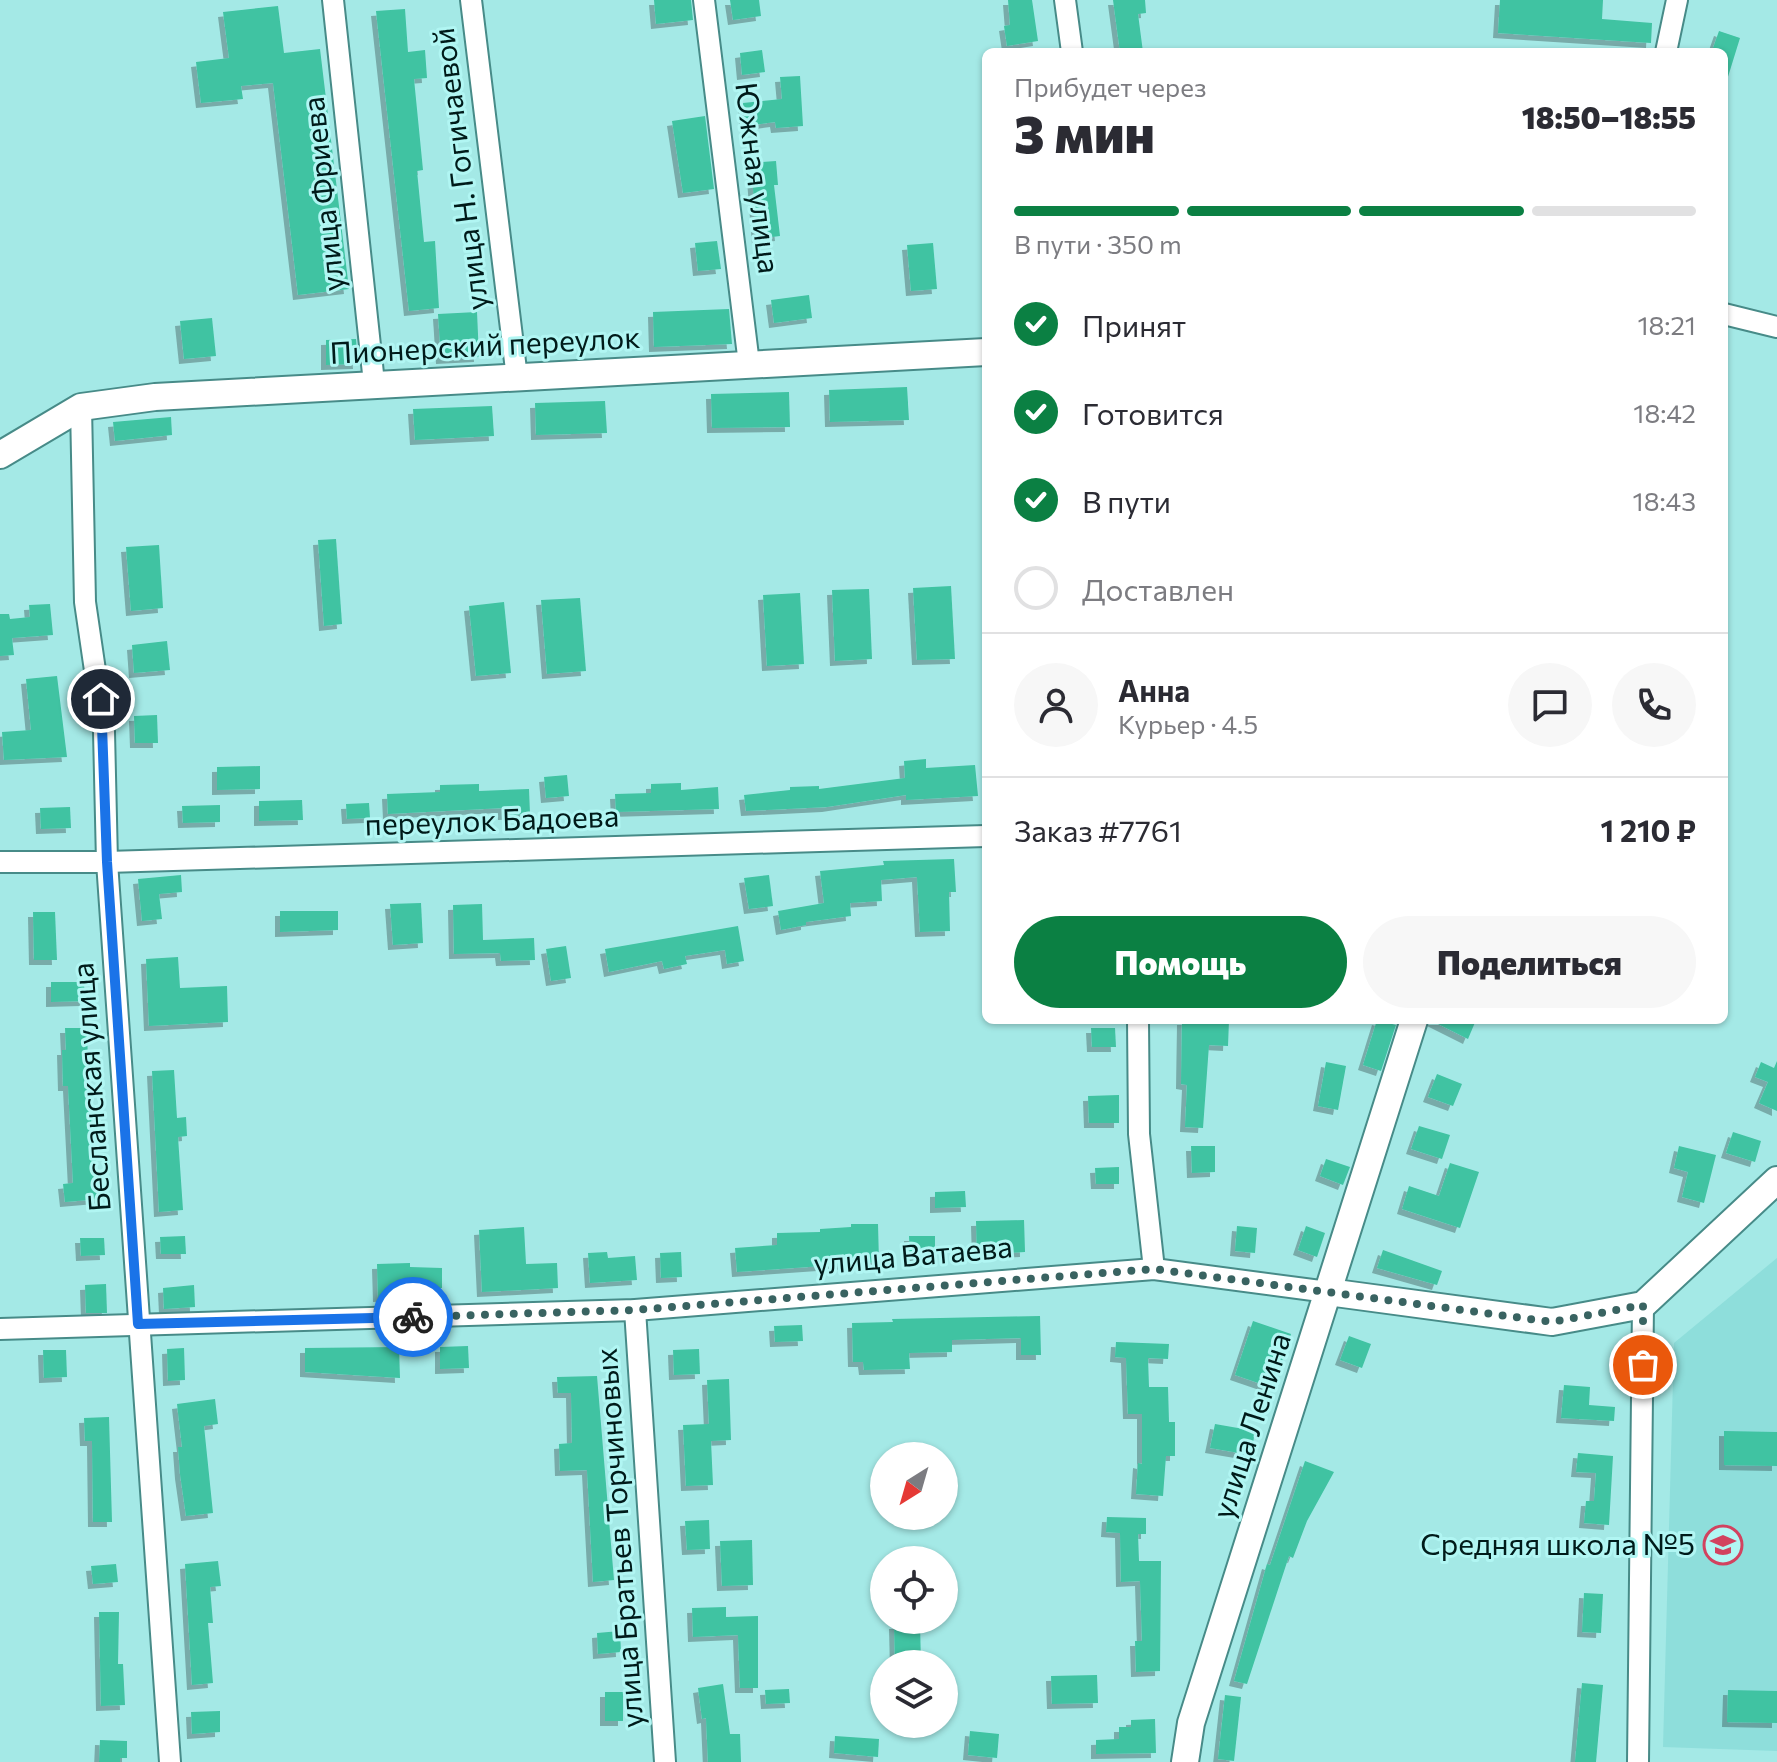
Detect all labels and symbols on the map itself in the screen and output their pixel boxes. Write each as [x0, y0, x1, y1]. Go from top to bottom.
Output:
street label: улица Н. Гогичаевой [423, 26, 494, 313]
street label: Южная улица [729, 80, 790, 275]
street label: улица Фриева [293, 95, 350, 293]
street label: Пионерский переулок [329, 317, 641, 370]
pin [67, 665, 135, 733]
street label: переулок Бадоева [364, 796, 620, 841]
street label: Бесланская улица [62, 961, 117, 1213]
street label: улица Ватаева [812, 1226, 1014, 1281]
courier [373, 1277, 453, 1357]
street label: улица Ленина [1202, 1328, 1297, 1523]
pin [1609, 1331, 1677, 1399]
street label: улица Братьев Торчиновых [586, 1347, 649, 1729]
north arrow [870, 1442, 958, 1530]
place label: Средняя школа №5 [1420, 1524, 1695, 1561]
school or university icon: Средняя школа №5 [1702, 1524, 1744, 1566]

